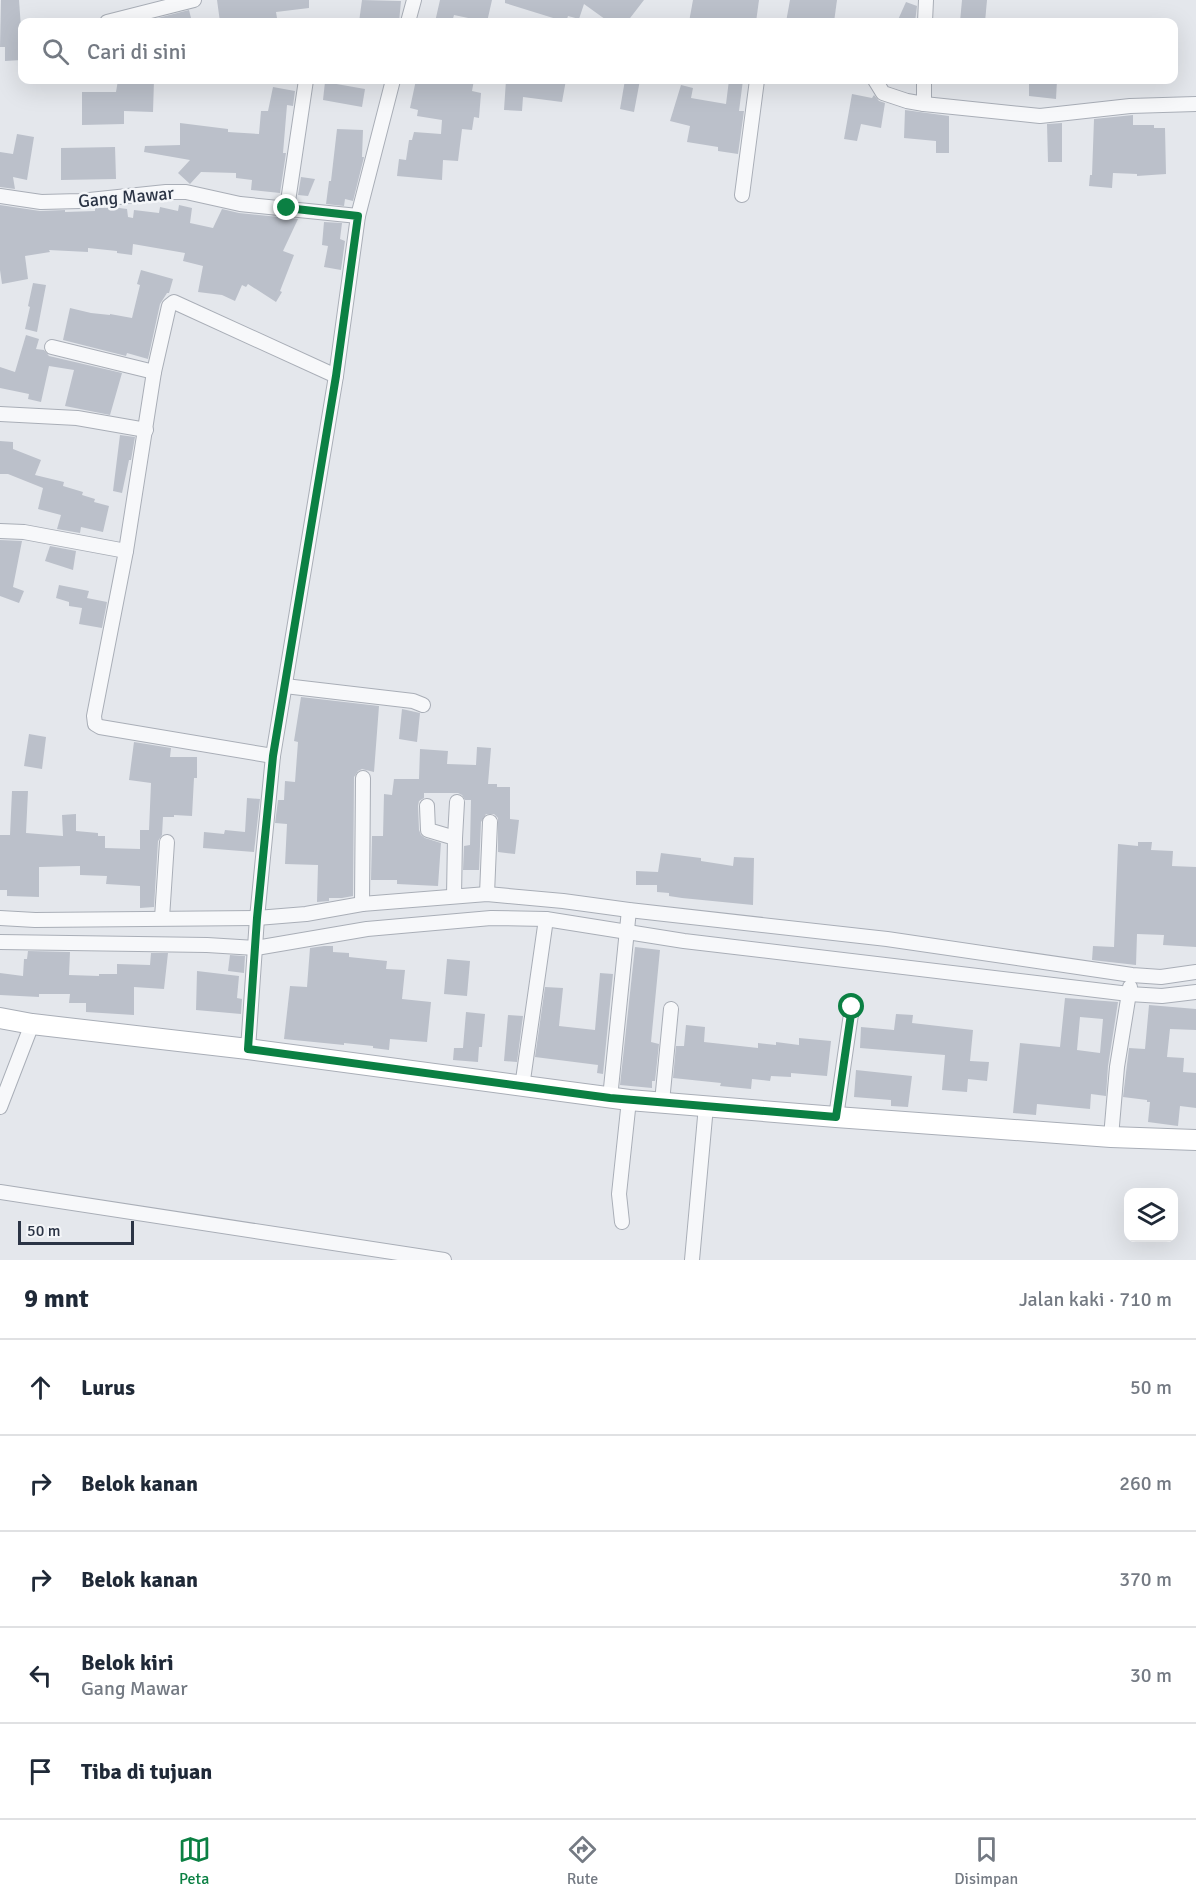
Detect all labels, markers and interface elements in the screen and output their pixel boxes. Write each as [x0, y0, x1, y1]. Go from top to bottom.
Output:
search box [18, 18, 1178, 84]
icon: search [39, 35, 72, 68]
text: Cari di sini [87, 38, 187, 65]
street label: Gang Mawar [77, 182, 175, 212]
route end [273, 194, 299, 220]
route start [838, 993, 864, 1019]
map controls [1124, 1188, 1178, 1242]
button: layers [1124, 1188, 1178, 1242]
scale bar [18, 1218, 134, 1246]
text: 50 m [27, 1221, 61, 1241]
text: 9 mnt [24, 1283, 89, 1315]
text: Jalan kaki · 710 m [1019, 1287, 1172, 1312]
icon: ahead [24, 1371, 57, 1404]
text: Lurus [81, 1374, 135, 1401]
text: 50 m [1130, 1375, 1172, 1400]
icon: right [24, 1467, 57, 1500]
text: Belok kanan [81, 1470, 198, 1497]
text: 260 m [1119, 1471, 1172, 1496]
icon: right [24, 1563, 57, 1596]
text: Belok kanan [81, 1566, 198, 1593]
text: 370 m [1119, 1567, 1172, 1592]
text: Belok kiri [81, 1649, 174, 1676]
icon: left [24, 1659, 57, 1692]
text: 30 m [1130, 1663, 1172, 1688]
text: Gang Mawar [81, 1676, 188, 1701]
icon: arrive [24, 1755, 57, 1788]
text: Tiba di tujuan [81, 1758, 212, 1785]
tab: Peta [178, 1833, 211, 1889]
tab: Rute [566, 1833, 599, 1889]
tab: Disimpan [954, 1833, 1018, 1889]

